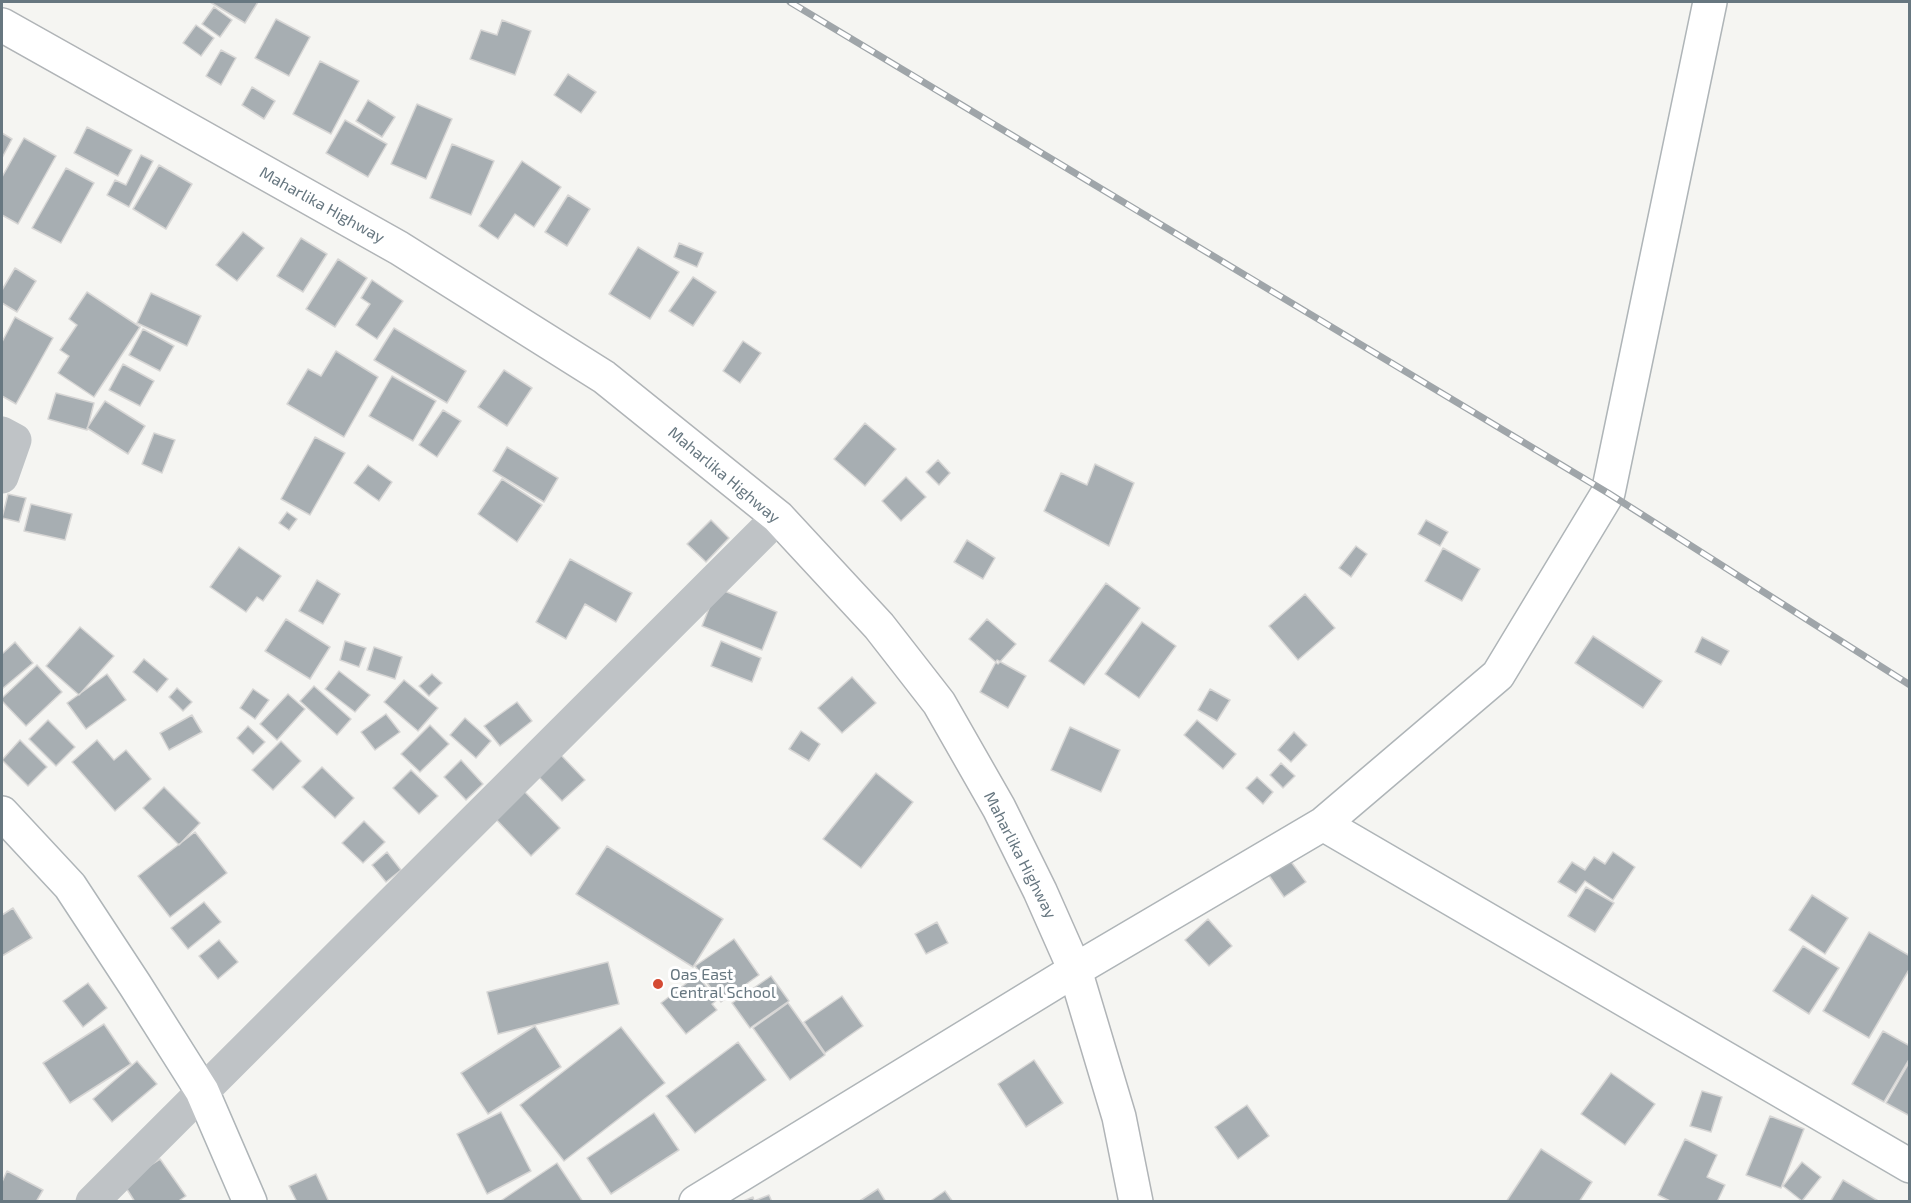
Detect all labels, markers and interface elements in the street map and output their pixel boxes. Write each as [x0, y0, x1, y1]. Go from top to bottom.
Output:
street label: Maharlika Highway [256, 163, 388, 247]
street label: Maharlika Highway [664, 423, 784, 527]
street label: Maharlika Highway [980, 788, 1060, 922]
place label: Oas East Central School [670, 965, 776, 1003]
marker: Oas East Central School [651, 977, 665, 991]

